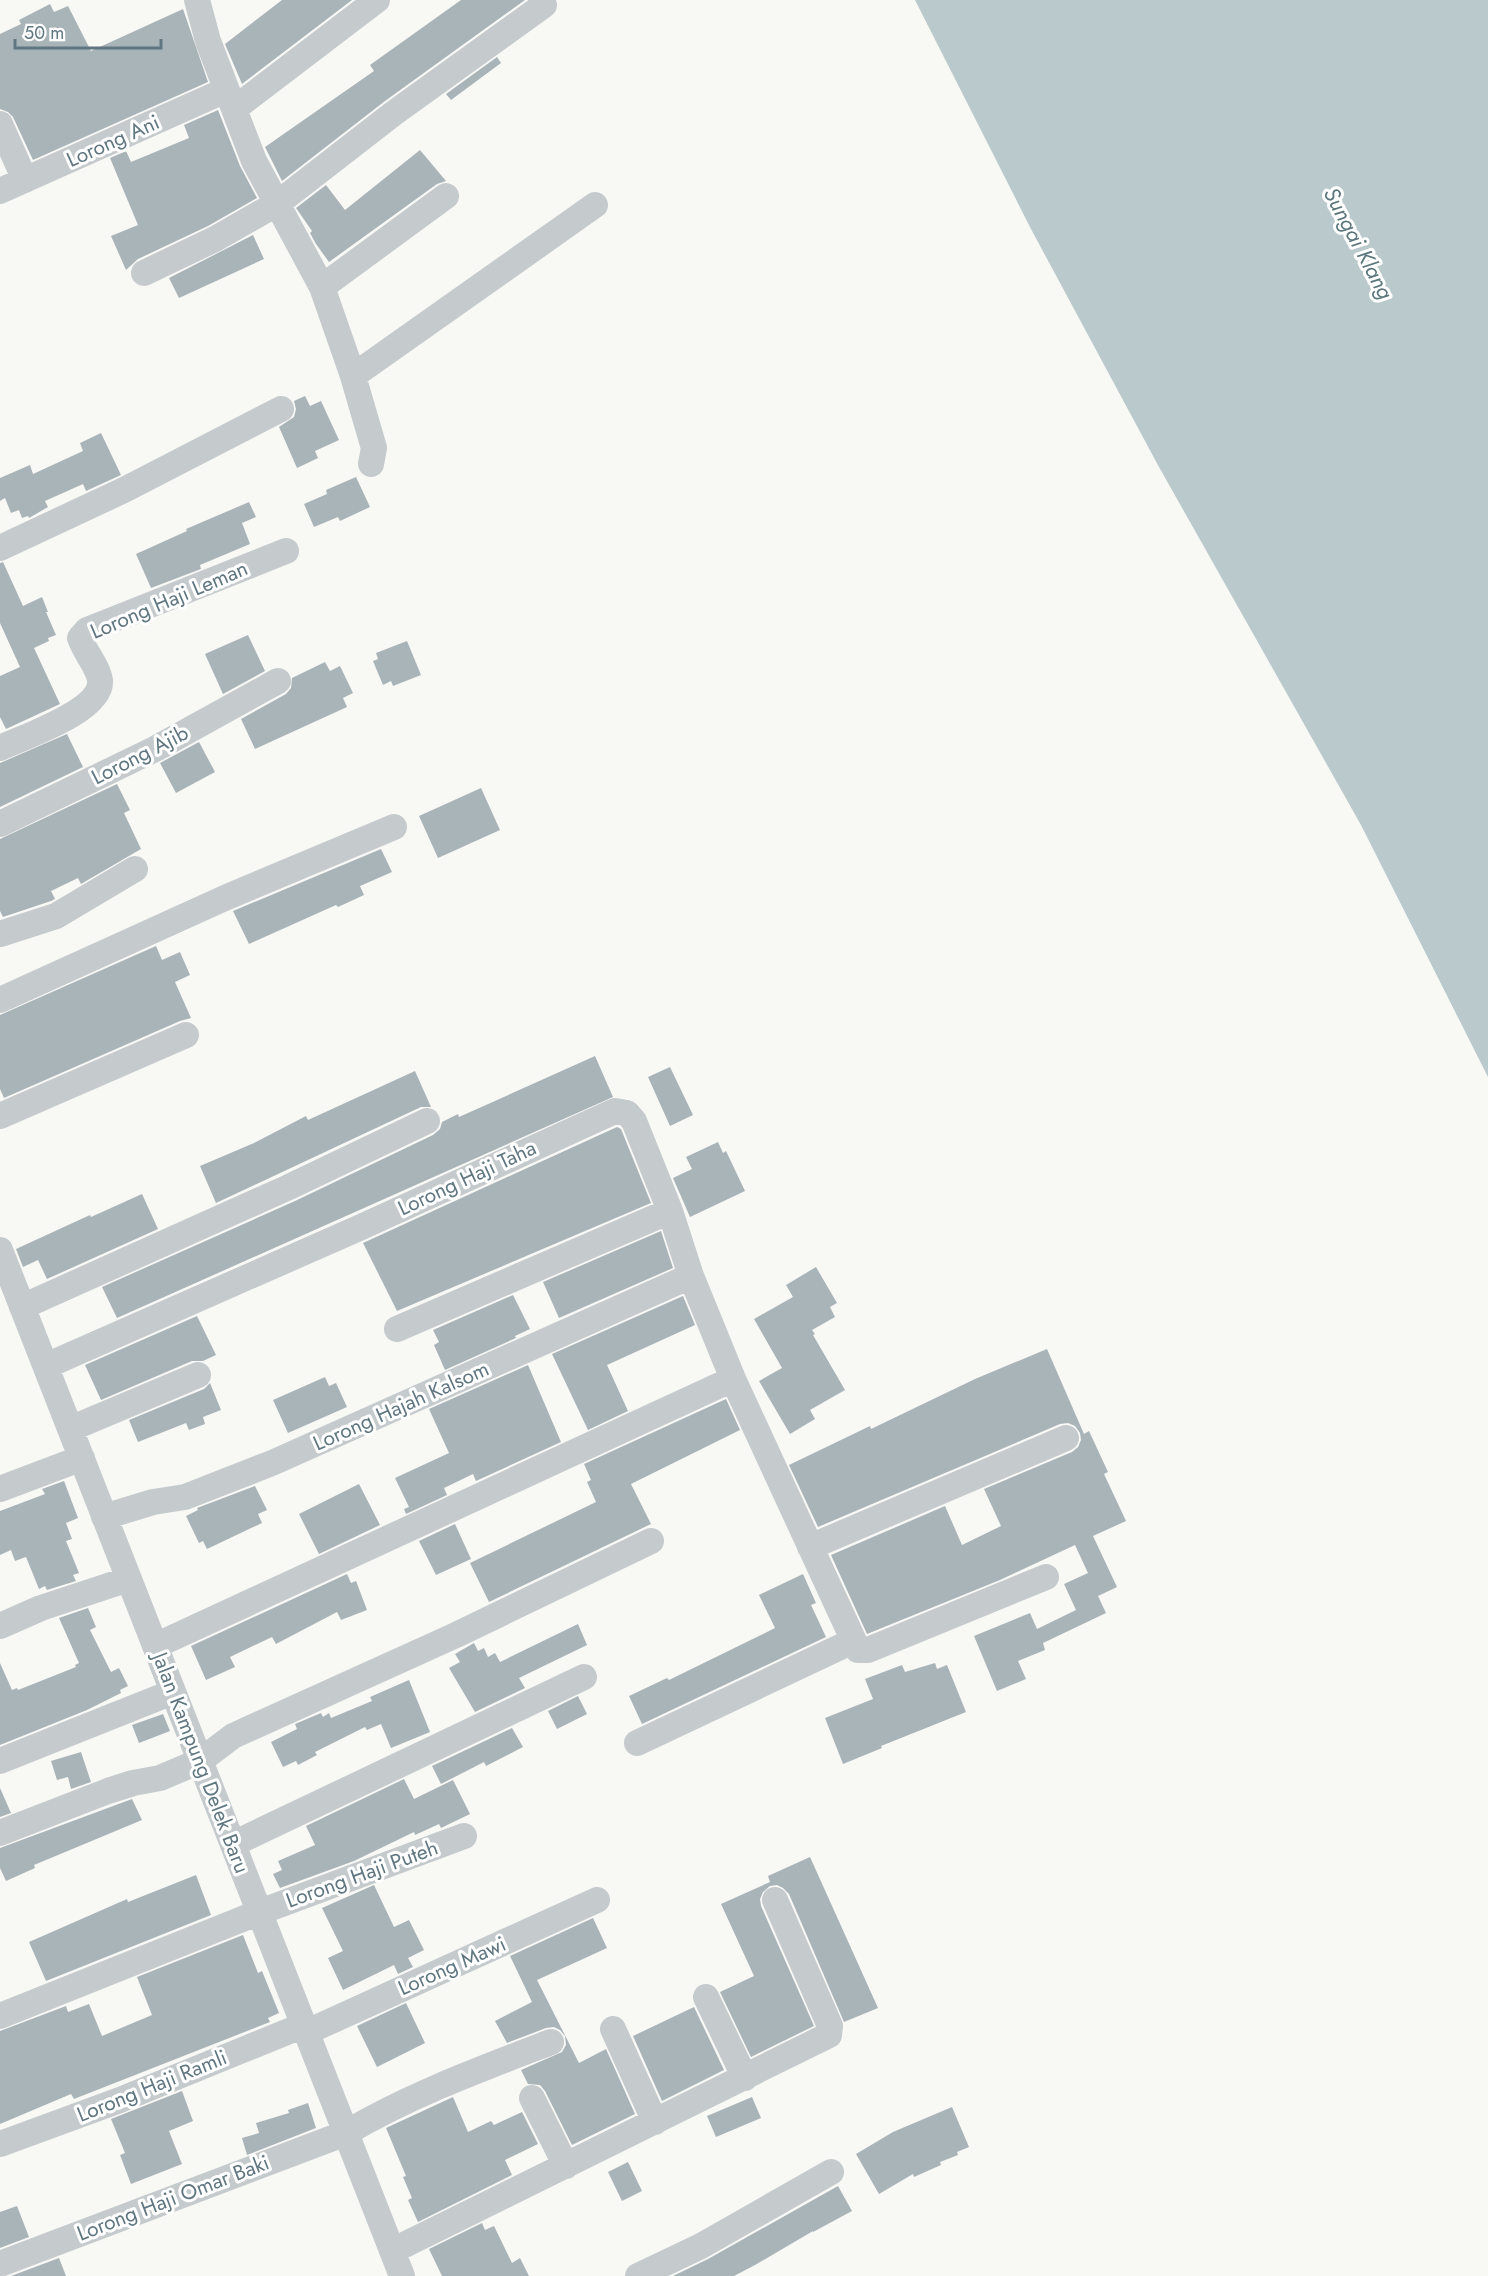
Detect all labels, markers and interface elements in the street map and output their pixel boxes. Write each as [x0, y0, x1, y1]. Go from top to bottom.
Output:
scale bar [15, 12, 160, 50]
text: 50 m [24, 20, 64, 46]
street label: Lorong Ani [62, 107, 164, 175]
water label: Sungai Klang [1316, 181, 1402, 305]
street label: Lorong Haji Leman [86, 553, 252, 647]
street label: Lorong Ajib [86, 718, 194, 792]
street label: Lorong Haji Taha [393, 1133, 541, 1223]
street label: Lorong Hajah Kalsom [308, 1354, 494, 1458]
street label: Jalan Kampung Delek Baru [144, 1645, 257, 1878]
street label: Lorong Haji Puteh [282, 1833, 442, 1915]
street label: Lorong Mawi [393, 1929, 511, 2003]
street label: Lorong Haji Ramli [73, 2042, 231, 2130]
street label: Lorong Haji Omar Baki [72, 2147, 274, 2249]

